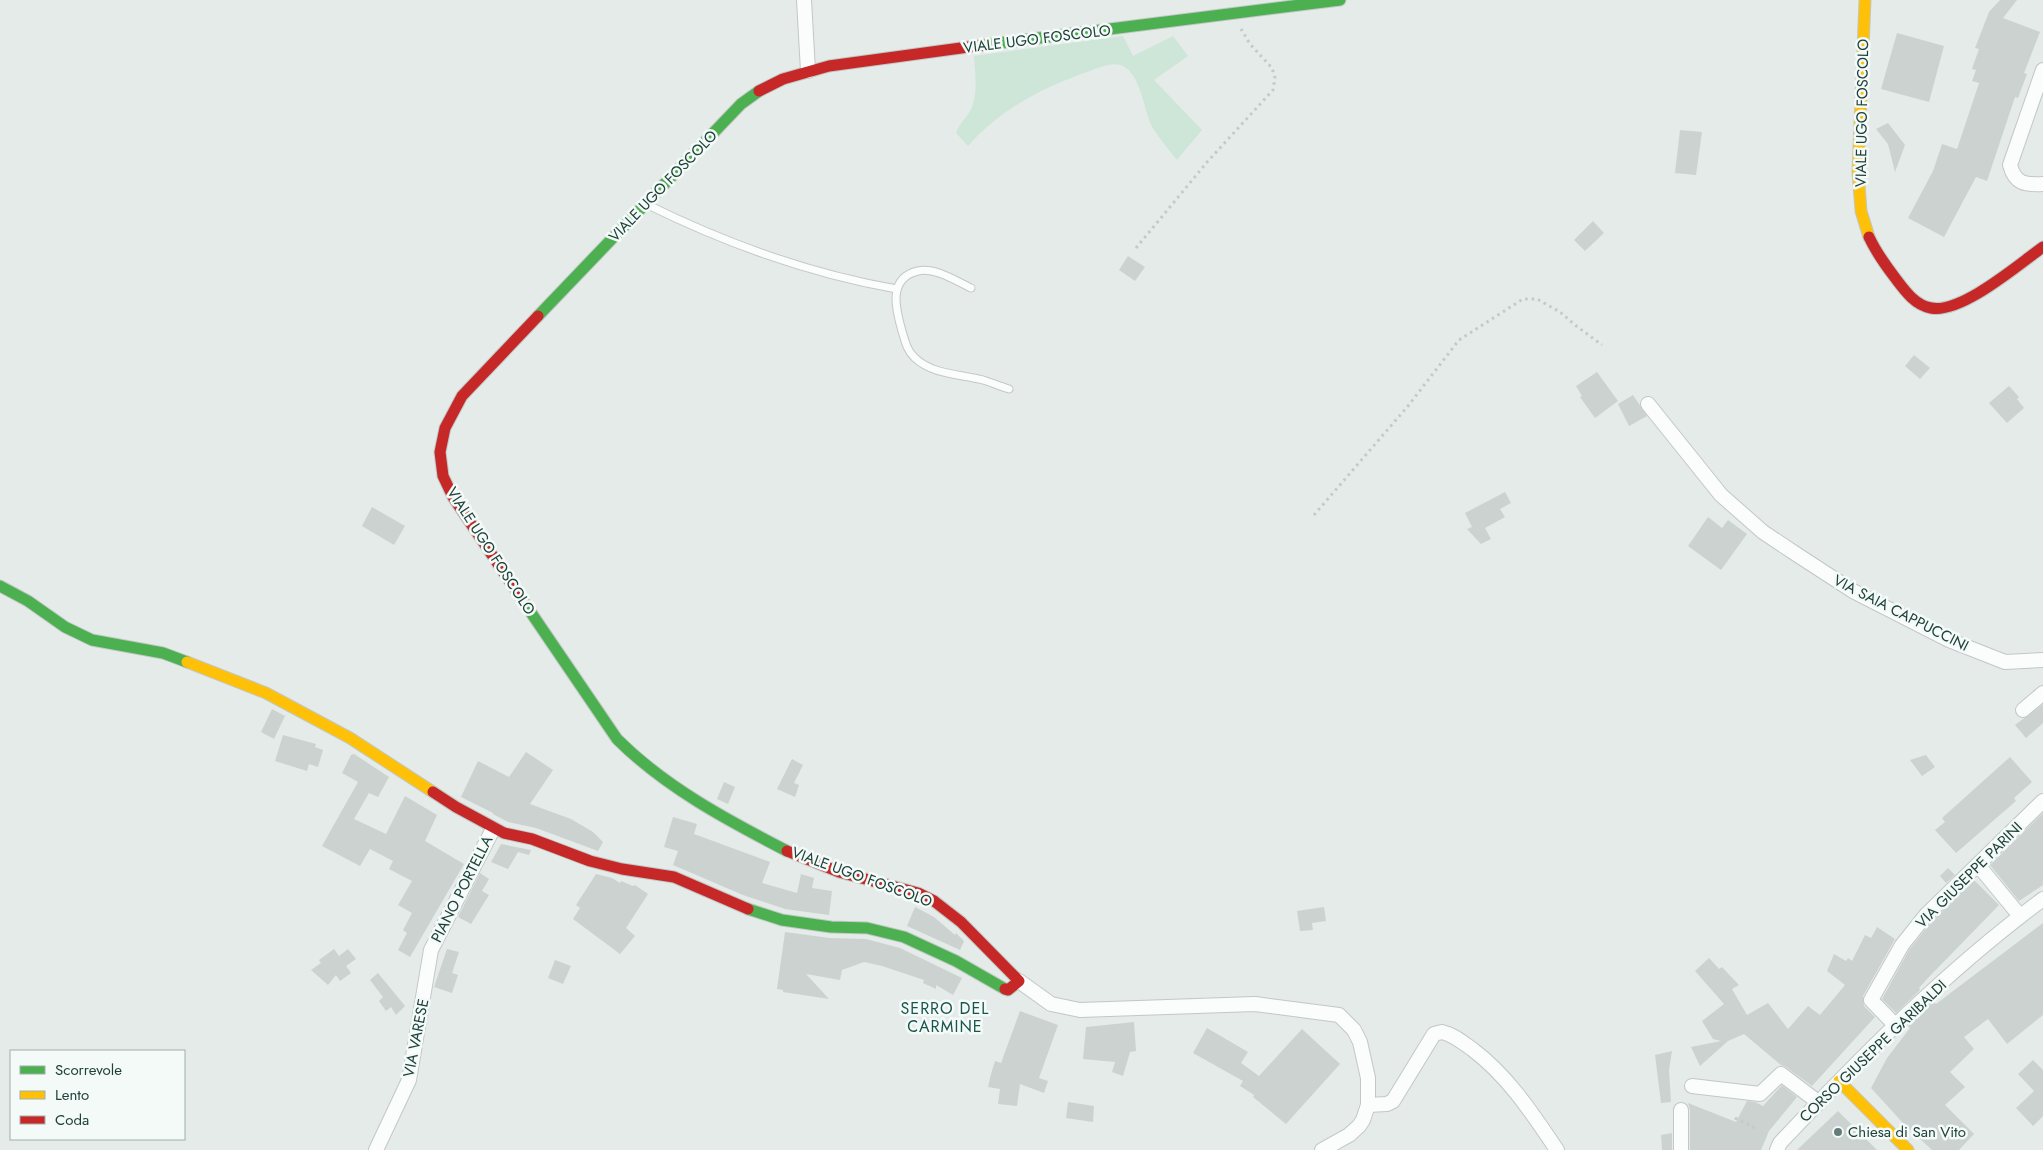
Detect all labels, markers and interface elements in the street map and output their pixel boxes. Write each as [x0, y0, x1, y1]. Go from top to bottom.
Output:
street label: VIALE UGO FOSCOLO [962, 19, 1112, 59]
street label: VIALE UGO FOSCOLO [1850, 39, 1874, 187]
street label: VIALE UGO FOSCOLO [604, 125, 722, 247]
street label: VIALE UGO FOSCOLO [441, 483, 541, 619]
street label: VIA SAIA CAPPUCCINI [1829, 569, 1973, 657]
street label: VIA GIUSEPPE PARINI [1911, 817, 2027, 933]
street label: PIANO PORTELLA [426, 832, 498, 946]
street label: VIALE UGO FOSCOLO [789, 841, 936, 913]
street label: CORSO GIUSEPPE GARIBALDI [1794, 975, 1952, 1127]
street label: VIA VARESE [398, 997, 434, 1079]
district label: SERRO DEL CARMINE [901, 997, 989, 1038]
legend [10, 1050, 185, 1140]
text: Scorrevole [55, 1059, 122, 1081]
text: Lento [55, 1084, 89, 1106]
text: Coda [55, 1109, 89, 1131]
place label: Chiesa di San Vito [1848, 1121, 1966, 1143]
marker: Chiesa di San Vito [1832, 1126, 1844, 1138]

